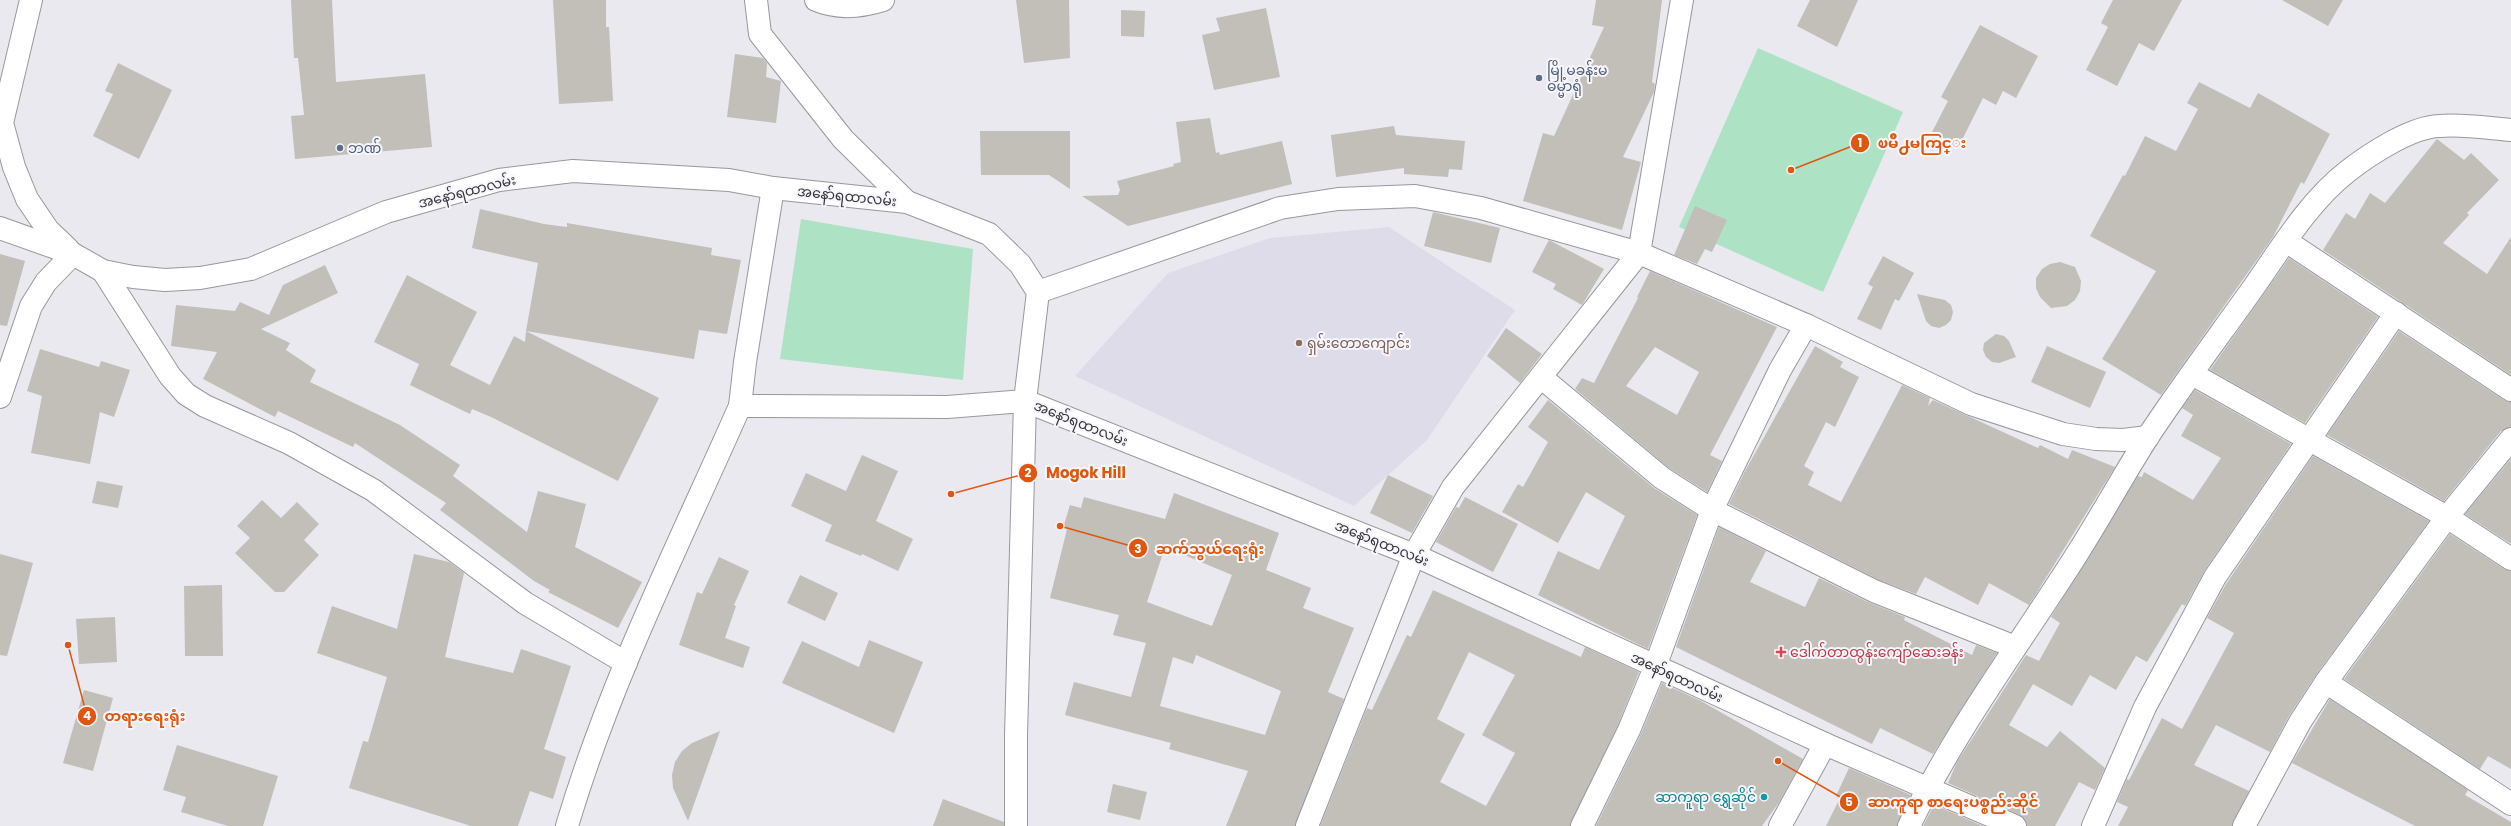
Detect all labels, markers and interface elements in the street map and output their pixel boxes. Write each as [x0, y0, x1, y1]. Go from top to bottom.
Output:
place label: မြို့မခန်းမ ဓမ္မာရုံ [1547, 60, 1607, 98]
marker: မြို့မခန်းမ ဓမ္မာရုံ [1534, 73, 1544, 83]
callout: ၿမိဳ႕မကြင္း [1850, 130, 1975, 157]
text: ၿမိဳ႕မကြင္း [1878, 132, 1966, 155]
text: 1 [1858, 134, 1862, 151]
place label: ဘဏ် [348, 138, 381, 158]
marker: ဘဏ် [335, 143, 345, 153]
street label: အ‌နော်‌ရထာလမ်း [416, 169, 518, 215]
street label: အ‌နော်‌ရထာလမ်း [796, 181, 898, 213]
place label: ရှမ်းတောကျောင်း [1307, 333, 1410, 355]
marker: ရှမ်းတောကျောင်း [1294, 338, 1304, 348]
street label: အ‌နော်‌ရထာလမ်း [1030, 395, 1131, 453]
callout: Mogok Hill [1018, 460, 1134, 487]
text: Mogok Hill [1046, 462, 1126, 483]
text: 2 [1025, 464, 1032, 481]
street label: အ‌နော်‌ရထာလမ်း [1331, 515, 1432, 573]
callout: ဆက်သွယ်ရေးရုံး [1128, 535, 1273, 562]
text: ဆက်သွယ်ရေးရုံး [1156, 538, 1264, 561]
text: 3 [1134, 540, 1142, 557]
place label: ဒေါက်တာထွန်းကျော်ဆေးခန်း [1790, 642, 1964, 664]
marker: ဒေါက်တာထွန်းကျော်ဆေးခန်း [1775, 646, 1787, 658]
street label: အ‌နော်‌ရထာလမ်း [1627, 647, 1726, 709]
callout: တရားရေးရုံး [77, 702, 194, 729]
text: တရားရေးရုံး [105, 705, 185, 728]
text: 4 [83, 707, 91, 724]
place label: ဆာကူရာ ရွှေဆိုင် [1655, 787, 1756, 809]
callout: ဆာကူရာ စာရေးပစ္စည်းဆိုင် [1839, 788, 2046, 815]
text: ဆာကူရာ စာရေးပစ္စည်းဆိုင် [1867, 791, 2039, 814]
marker: ဆာကူရာ ရွှေဆိုင် [1759, 792, 1769, 802]
text: 5 [1845, 793, 1853, 810]

